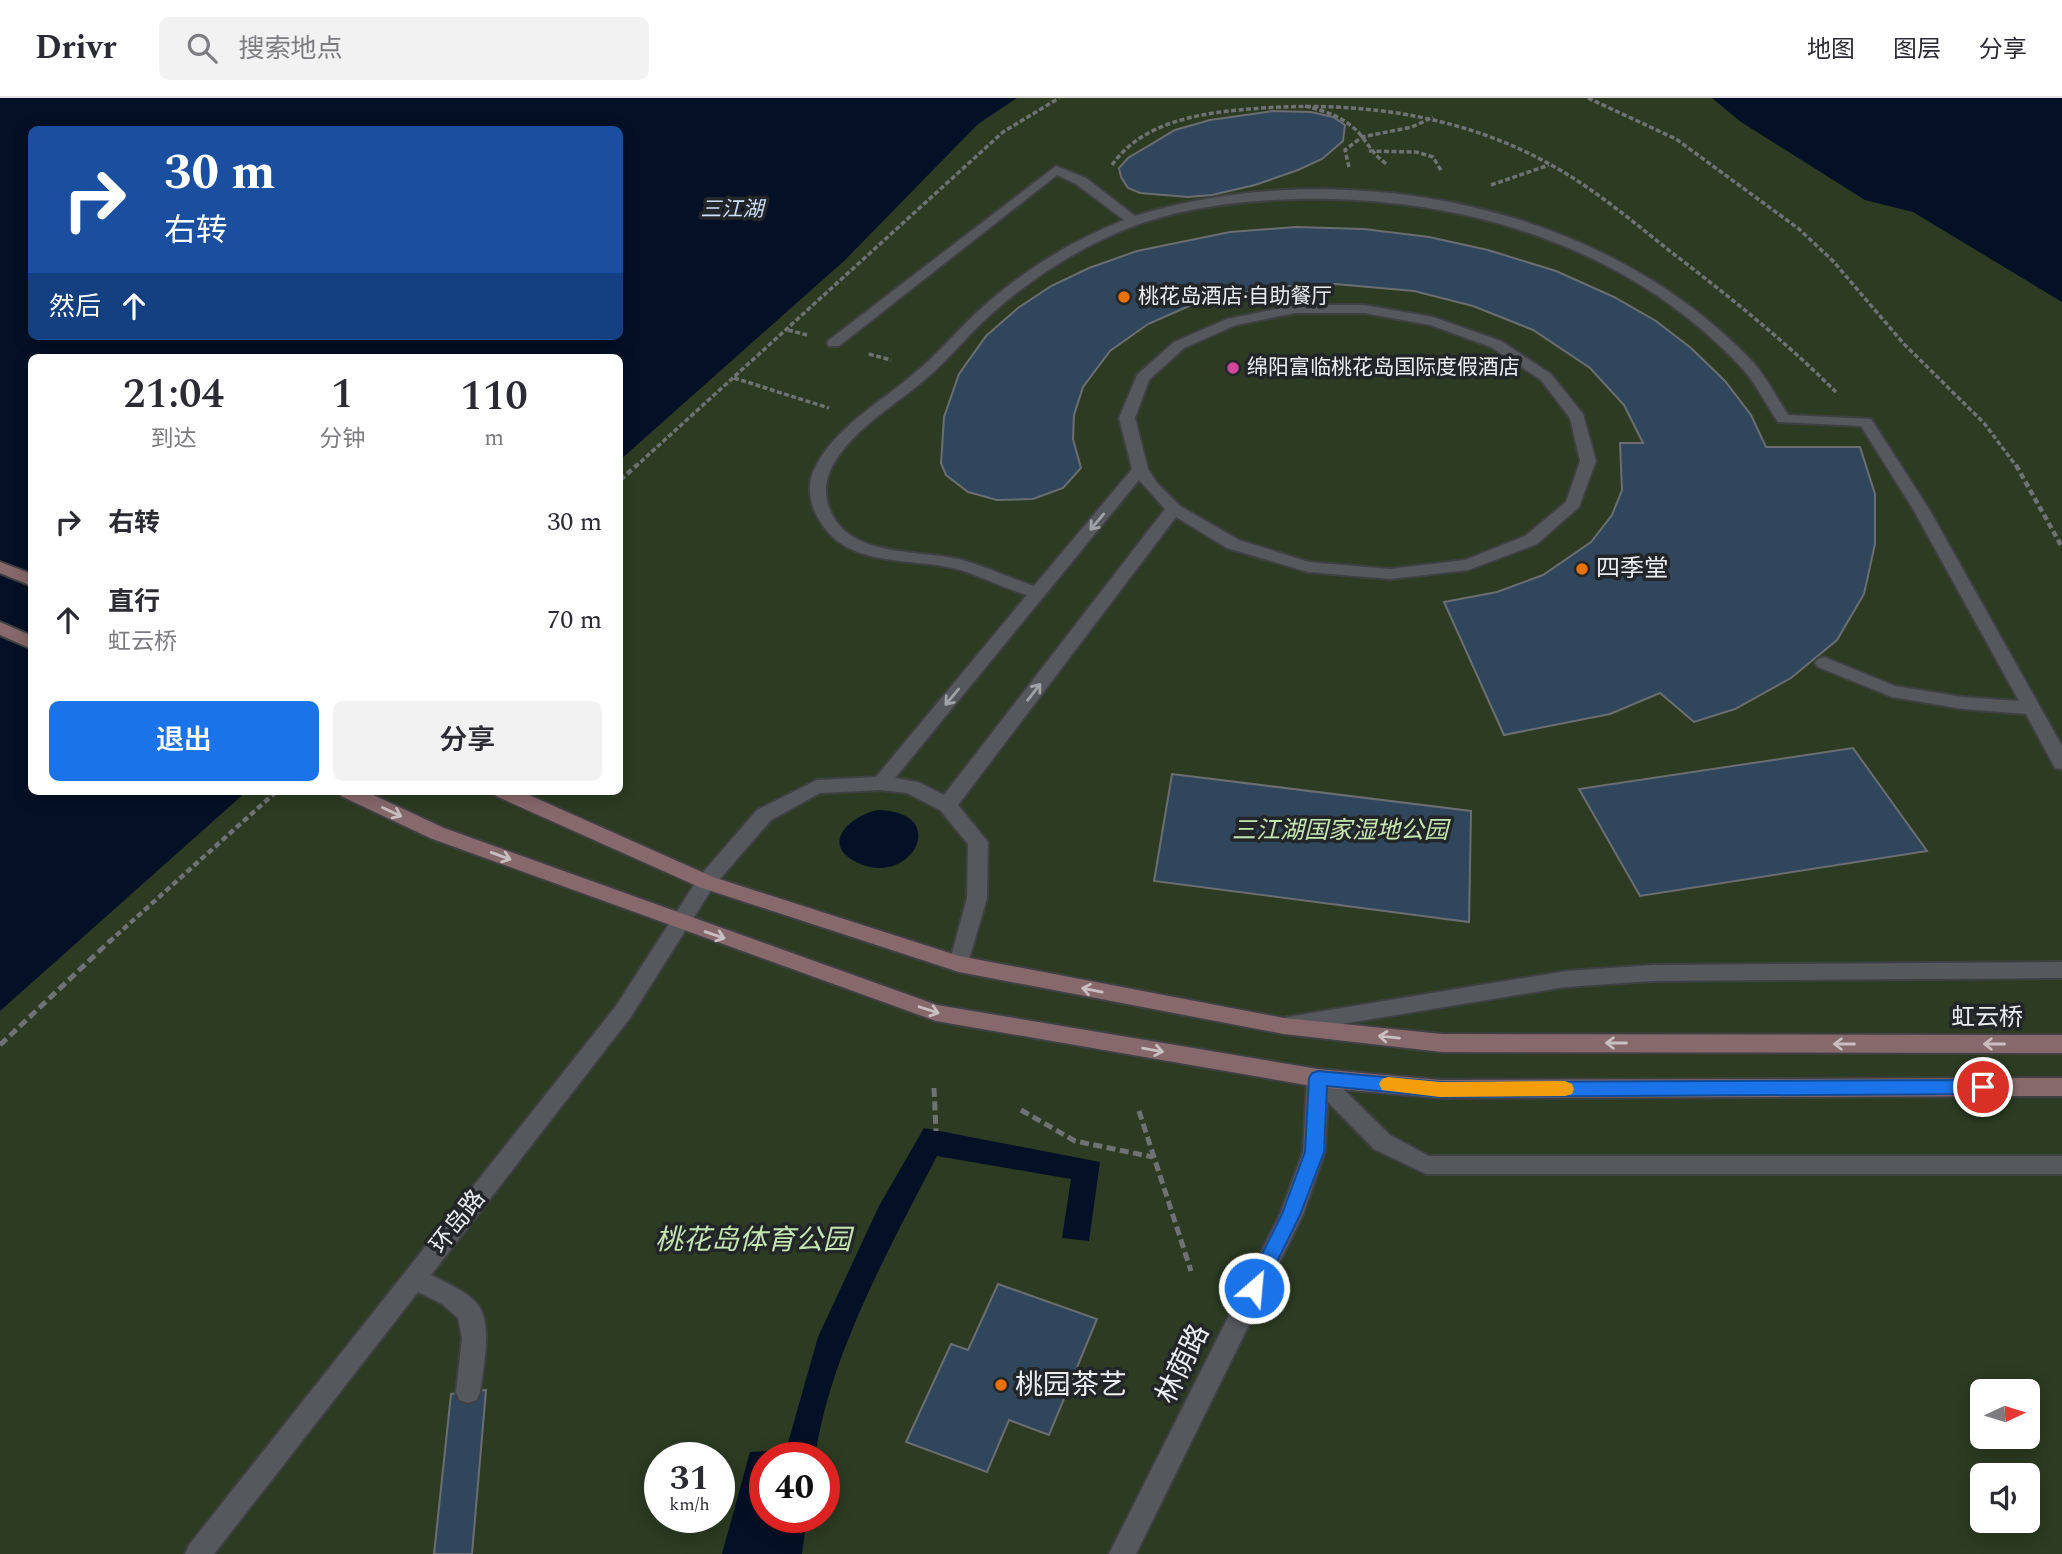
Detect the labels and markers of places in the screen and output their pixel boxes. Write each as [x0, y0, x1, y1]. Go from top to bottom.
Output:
place label: 桃花岛酒店·自助餐厅 [1138, 281, 1332, 313]
marker: 桃花岛酒店·自助餐厅 [1116, 289, 1132, 305]
place label: 绵阳富临桃花岛国际度假酒店 [1247, 352, 1520, 384]
marker: 绵阳富临桃花岛国际度假酒店 [1225, 360, 1241, 376]
place label: 四季堂 [1596, 551, 1668, 587]
marker: 四季堂 [1574, 561, 1590, 577]
pin [1953, 1057, 2013, 1117]
place label: 桃园茶艺 [1015, 1364, 1127, 1407]
marker: 桃园茶艺 [993, 1377, 1009, 1393]

